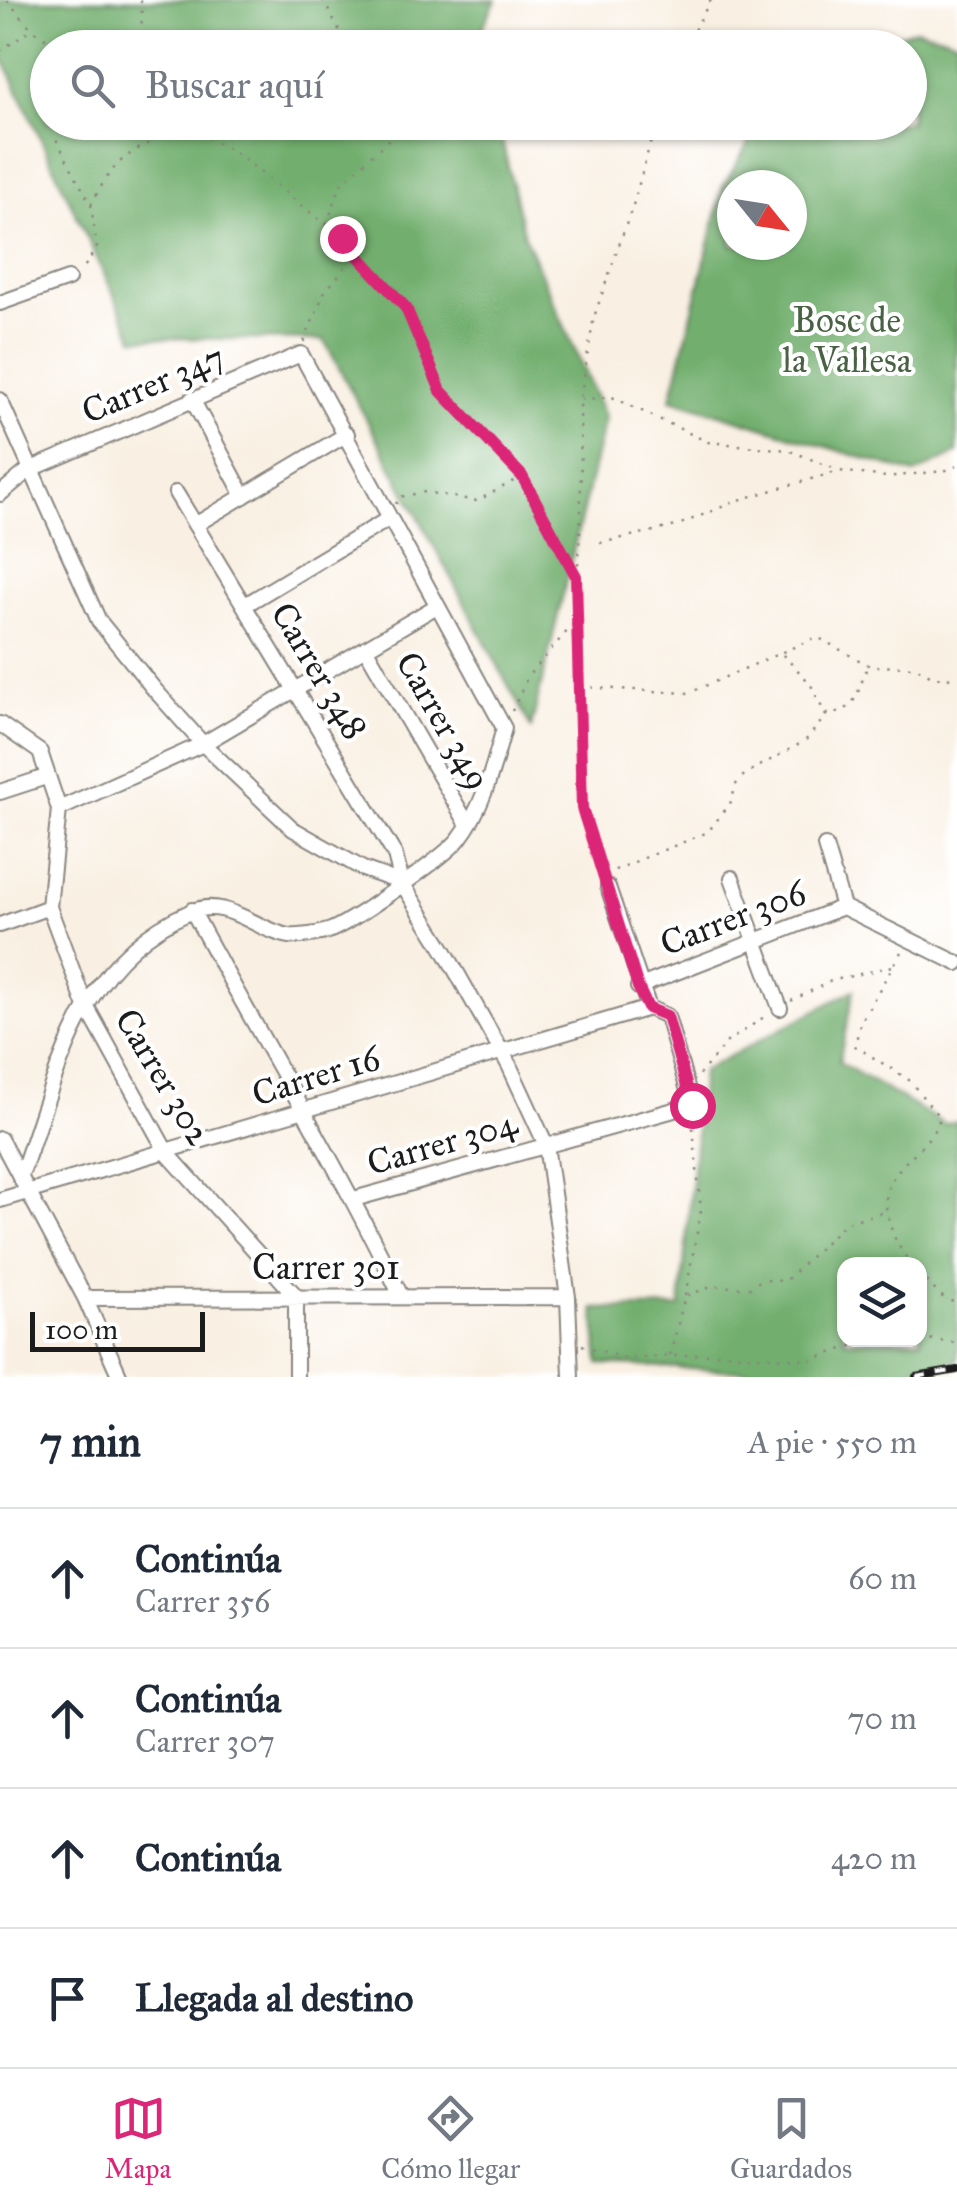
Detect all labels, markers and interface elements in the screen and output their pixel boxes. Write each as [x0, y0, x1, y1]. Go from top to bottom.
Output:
search box [30, 30, 927, 140]
icon: search [65, 58, 120, 113]
text: Buscar aquí [145, 62, 324, 108]
north arrow [717, 170, 807, 260]
route end [320, 216, 366, 262]
park label: Bosc de la Vallesa [782, 299, 912, 382]
street label: Carrer 347 [75, 335, 231, 433]
street label: Carrer 348 [261, 595, 377, 747]
street label: Carrer 349 [386, 644, 500, 798]
street label: Carrer 306 [654, 870, 813, 965]
street label: Carrer 302 [106, 1001, 221, 1154]
street label: Carrer 16 [247, 1036, 386, 1116]
route start [670, 1083, 716, 1129]
street label: Carrer 304 [362, 1101, 523, 1185]
street label: Carrer 301 [252, 1246, 400, 1289]
map controls [837, 1257, 927, 1347]
button: layers [837, 1257, 927, 1347]
scale bar [30, 1307, 205, 1352]
text: 100 m [45, 1312, 118, 1347]
text: 7 min [40, 1416, 141, 1468]
text: A pie · 550 m [748, 1423, 917, 1462]
text: Continúa [135, 1536, 281, 1582]
icon: ahead [40, 1551, 95, 1606]
text: 60 m [848, 1559, 917, 1598]
text: Carrer 356 [135, 1582, 270, 1621]
text: Continúa [135, 1676, 281, 1722]
icon: ahead [40, 1691, 95, 1746]
text: 70 m [848, 1699, 917, 1738]
text: Carrer 307 [135, 1722, 275, 1761]
icon: ahead [40, 1831, 95, 1886]
text: Continúa [135, 1835, 281, 1881]
text: 420 m [831, 1839, 917, 1878]
icon: arrive [40, 1971, 95, 2026]
text: Llegada al destino [135, 1975, 414, 2021]
tab: Mapa [105, 2091, 171, 2186]
tab: Cómo llegar [381, 2091, 520, 2186]
tab: Guardados [730, 2091, 852, 2186]

